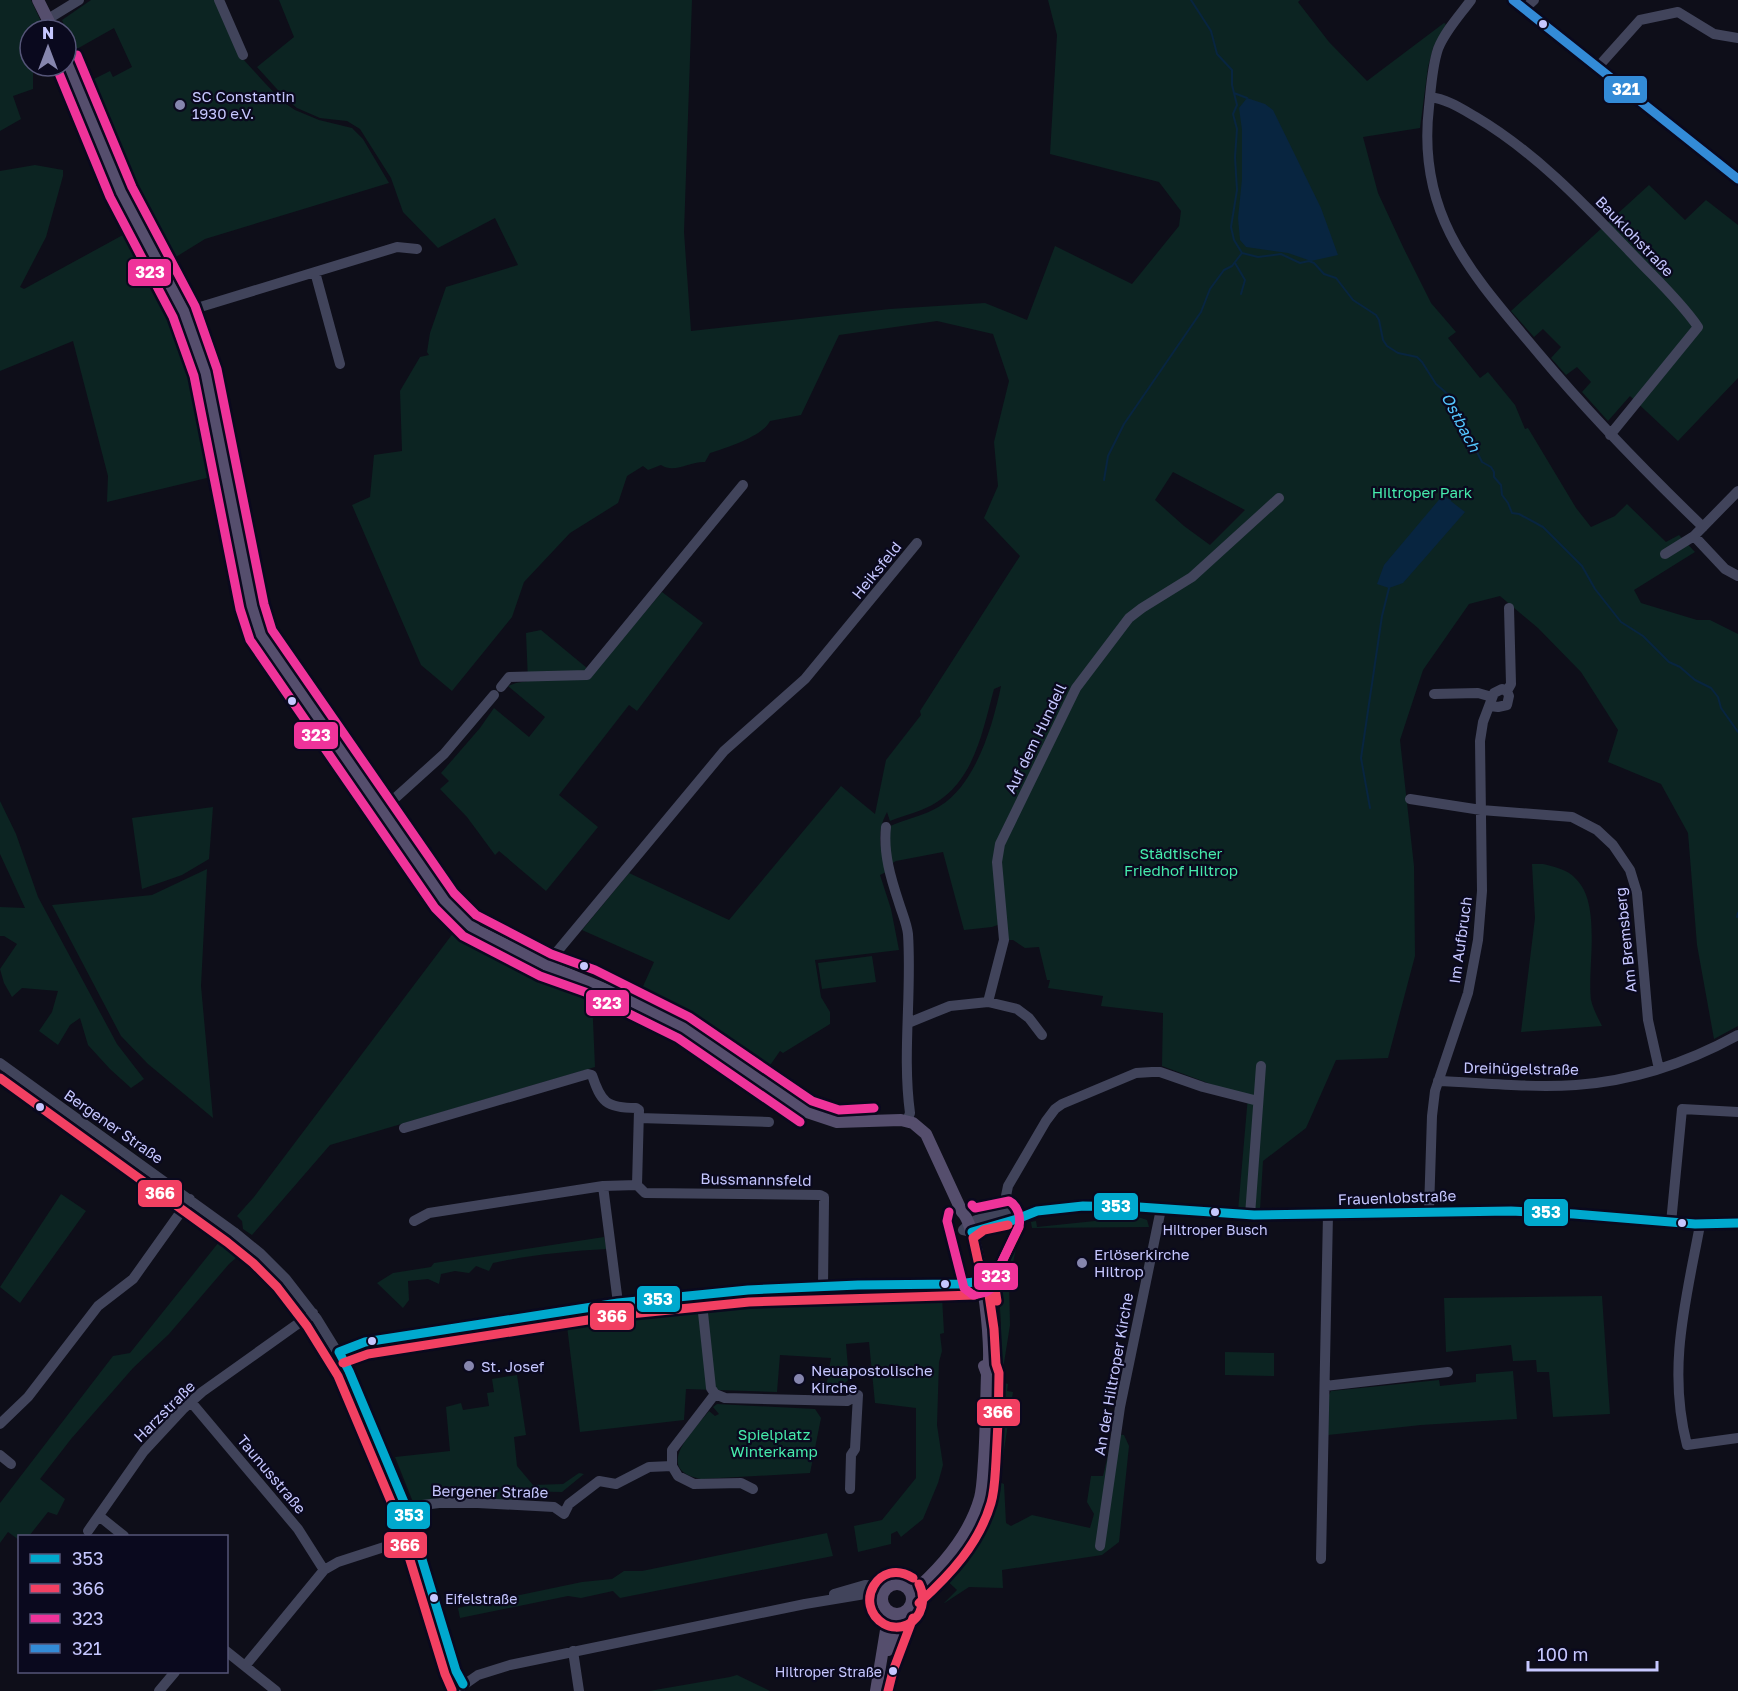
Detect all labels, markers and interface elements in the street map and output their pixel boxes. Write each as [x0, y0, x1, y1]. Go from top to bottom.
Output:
north arrow [18, 18, 78, 78]
unlabelled marker [1537, 18, 1549, 30]
text: N [42, 23, 54, 43]
line badge: 321 [1603, 75, 1648, 104]
text: 321 [1612, 79, 1640, 99]
place label: SC Constantin 1930 e.V. [192, 87, 295, 122]
marker: SC Constantin 1930 e.V. [173, 98, 187, 112]
street label: Bauklohstraße [1592, 192, 1678, 280]
line badge: 323 [127, 258, 172, 287]
text: 323 [135, 262, 165, 282]
water label: Ostbach [1437, 389, 1485, 456]
park label: Hiltroper Park [1372, 483, 1473, 501]
street label: Heiksfeld [847, 538, 905, 602]
street label: Auf dem Hundell [1001, 680, 1070, 796]
unlabelled marker [286, 695, 298, 707]
line badge: 323 [293, 721, 339, 750]
text: 323 [301, 725, 331, 745]
park label: Städtischer Friedhof Hiltrop [1124, 844, 1238, 879]
street label: Am Bremsberg [1611, 887, 1639, 993]
street label: Im Aufbruch [1445, 895, 1475, 985]
unlabelled marker [578, 960, 590, 972]
line badge: 323 [585, 989, 630, 1017]
text: 323 [592, 993, 622, 1013]
street label: Dreihügelstraße [1463, 1058, 1579, 1078]
street label: Bergener Straße [61, 1085, 167, 1167]
unlabelled marker [34, 1101, 46, 1113]
street label: Bussmannsfeld [700, 1169, 812, 1189]
line badge: 366 [137, 1179, 183, 1208]
text: 366 [145, 1183, 175, 1203]
street label: Frauenlobstraße [1337, 1186, 1457, 1208]
line badge: 353 [1093, 1192, 1139, 1221]
text: 353 [1101, 1196, 1131, 1216]
line badge: 353 [1523, 1198, 1569, 1227]
text: 353 [1531, 1202, 1561, 1222]
marker: Hiltroper Busch [1209, 1206, 1221, 1218]
unlabelled marker [1676, 1217, 1688, 1229]
place label: Hiltroper Busch [1162, 1221, 1268, 1238]
place label: Erlöserkirche Hiltrop [1094, 1245, 1190, 1280]
marker: Erlöserkirche Hiltrop [1075, 1256, 1089, 1270]
line badge: 323 [973, 1262, 1019, 1291]
text: 323 [981, 1266, 1011, 1286]
unlabelled marker [939, 1278, 951, 1290]
line badge: 353 [636, 1285, 681, 1313]
text: 353 [643, 1289, 673, 1309]
street label: An der Hiltroper Kirche [1090, 1291, 1136, 1457]
line badge: 366 [589, 1302, 635, 1331]
text: 366 [597, 1306, 627, 1326]
unlabelled marker [366, 1335, 378, 1347]
place label: St. Josef [481, 1357, 545, 1375]
marker: St. Josef [462, 1359, 476, 1373]
place label: Neuapostolische Kirche [811, 1361, 933, 1396]
marker: Neuapostolische Kirche [792, 1372, 806, 1386]
street label: Harzstraße [130, 1376, 199, 1445]
line badge: 366 [976, 1398, 1021, 1427]
text: 366 [983, 1402, 1013, 1422]
park label: Spielplatz Winterkamp [730, 1425, 818, 1460]
street label: Taunusstraße [234, 1431, 310, 1517]
street label: Bergener Straße [431, 1481, 549, 1501]
line badge: 353 [386, 1501, 431, 1530]
text: 353 [394, 1505, 424, 1525]
line badge: 366 [383, 1531, 428, 1559]
legend [18, 1535, 228, 1673]
text: 366 [390, 1535, 420, 1555]
text: 353 [72, 1547, 104, 1569]
text: 366 [72, 1577, 104, 1599]
place label: Eifelstraße [445, 1590, 517, 1607]
marker: Eifelstraße [428, 1592, 440, 1604]
text: 323 [72, 1607, 104, 1629]
scale bar [1528, 1634, 1657, 1672]
text: 321 [72, 1637, 102, 1659]
text: 100 m [1537, 1643, 1588, 1665]
place label: Hiltroper Straße [775, 1663, 882, 1680]
marker: Hiltroper Straße [887, 1665, 899, 1677]

